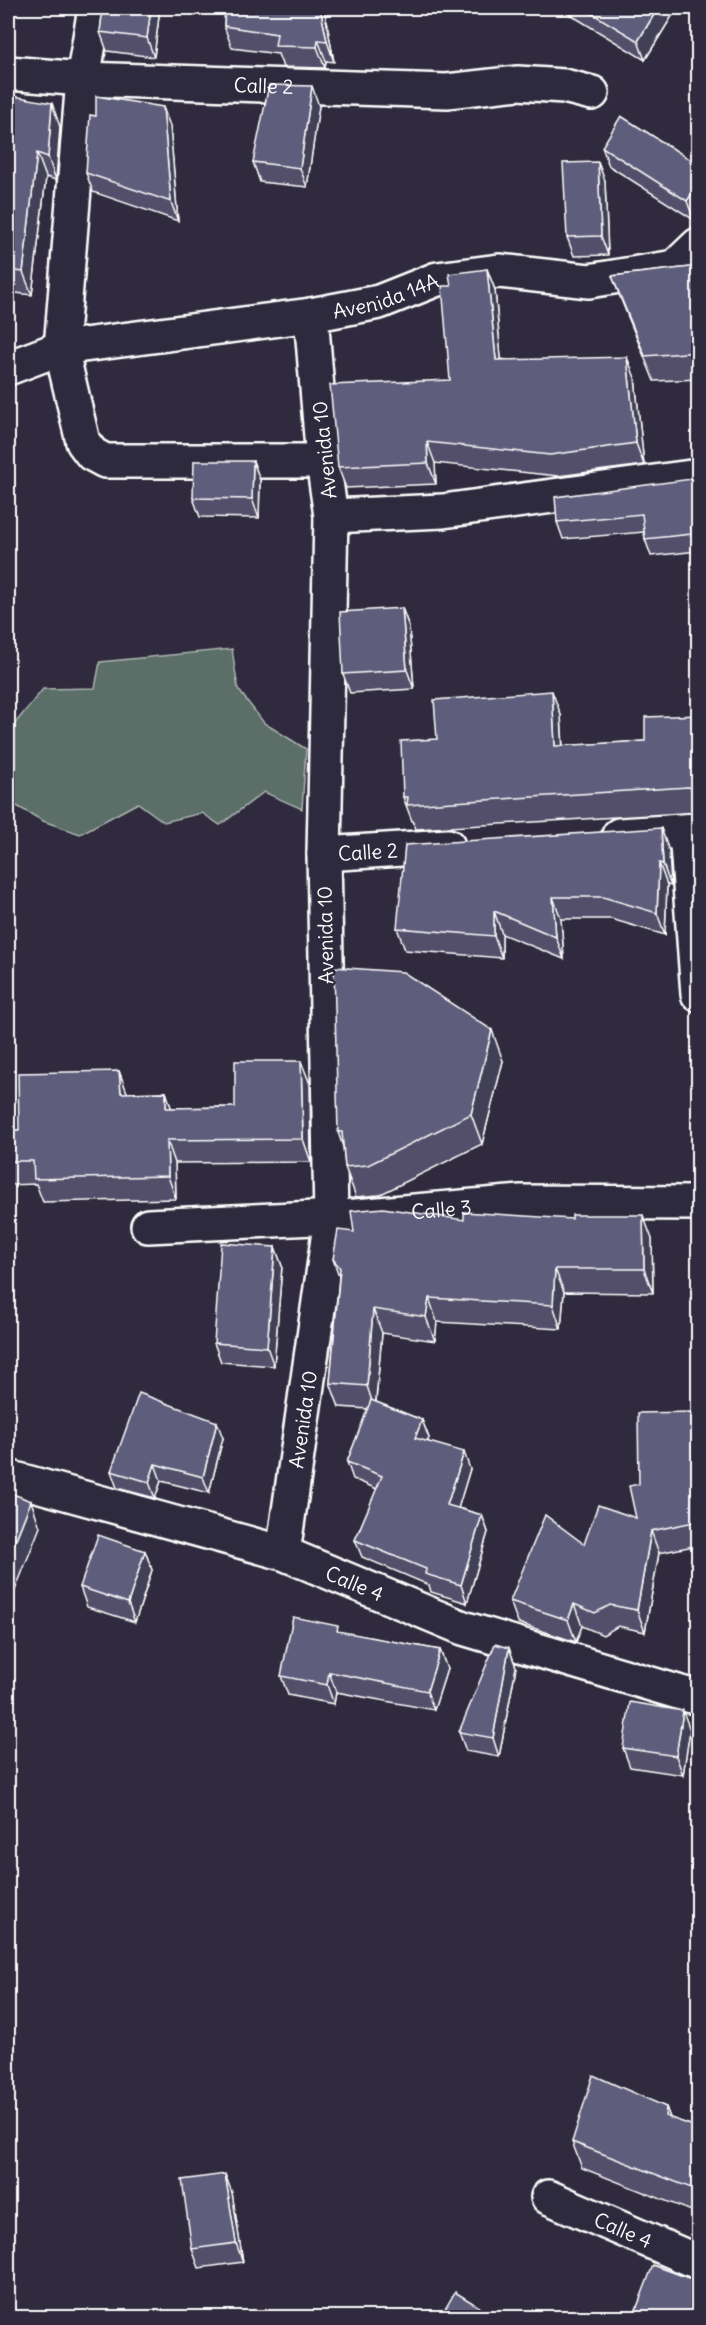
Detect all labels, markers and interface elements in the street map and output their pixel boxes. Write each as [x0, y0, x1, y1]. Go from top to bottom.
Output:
street label: Calle 2 [233, 71, 294, 98]
street label: Avenida 14A [331, 267, 442, 323]
street label: Avenida 10 [306, 400, 342, 500]
street label: Calle 2 [337, 837, 399, 866]
street label: Avenida 10 [312, 886, 338, 984]
street label: Calle 3 [410, 1194, 473, 1224]
street label: Avenida 10 [283, 1369, 321, 1470]
street label: Calle 4 [322, 1560, 387, 1606]
street label: Calle 4 [591, 2206, 656, 2253]

